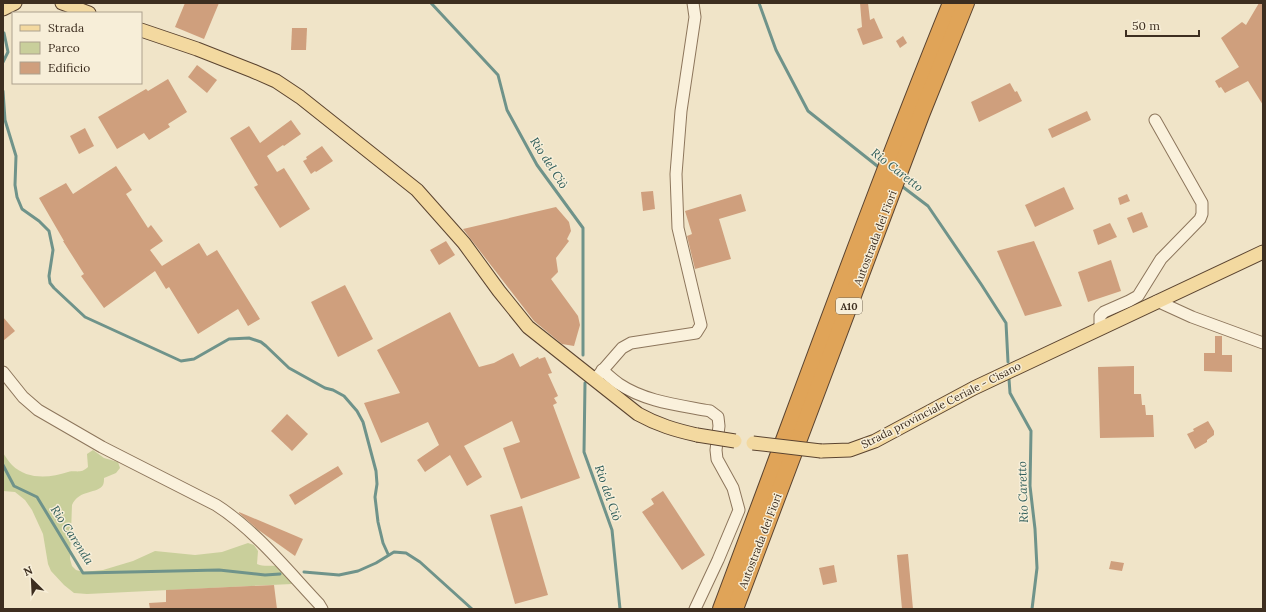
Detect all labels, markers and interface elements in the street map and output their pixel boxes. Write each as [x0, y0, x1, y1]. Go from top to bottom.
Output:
legend [12, 12, 142, 84]
scale bar [1126, 12, 1199, 38]
text: 50 m [1132, 18, 1160, 33]
text: Strada [48, 20, 84, 35]
text: Parco [48, 40, 80, 55]
text: Edificio [48, 60, 90, 75]
water label: Rio del Ciò [527, 134, 572, 191]
water label: Rio Caretto [868, 145, 926, 195]
street label: Autostrada dei Fiori [850, 188, 900, 289]
road number: A10 [836, 298, 862, 314]
street label: Strada provinciale Ceriale - Cisano [859, 359, 1023, 451]
water label: Rio Caretto [1014, 461, 1031, 523]
water label: Rio del Ciò [592, 463, 625, 523]
street label: Autostrada dei Fiori [735, 491, 785, 592]
water label: Rio Carenda [48, 502, 97, 567]
north arrow [12, 560, 52, 600]
text: N [21, 563, 35, 579]

